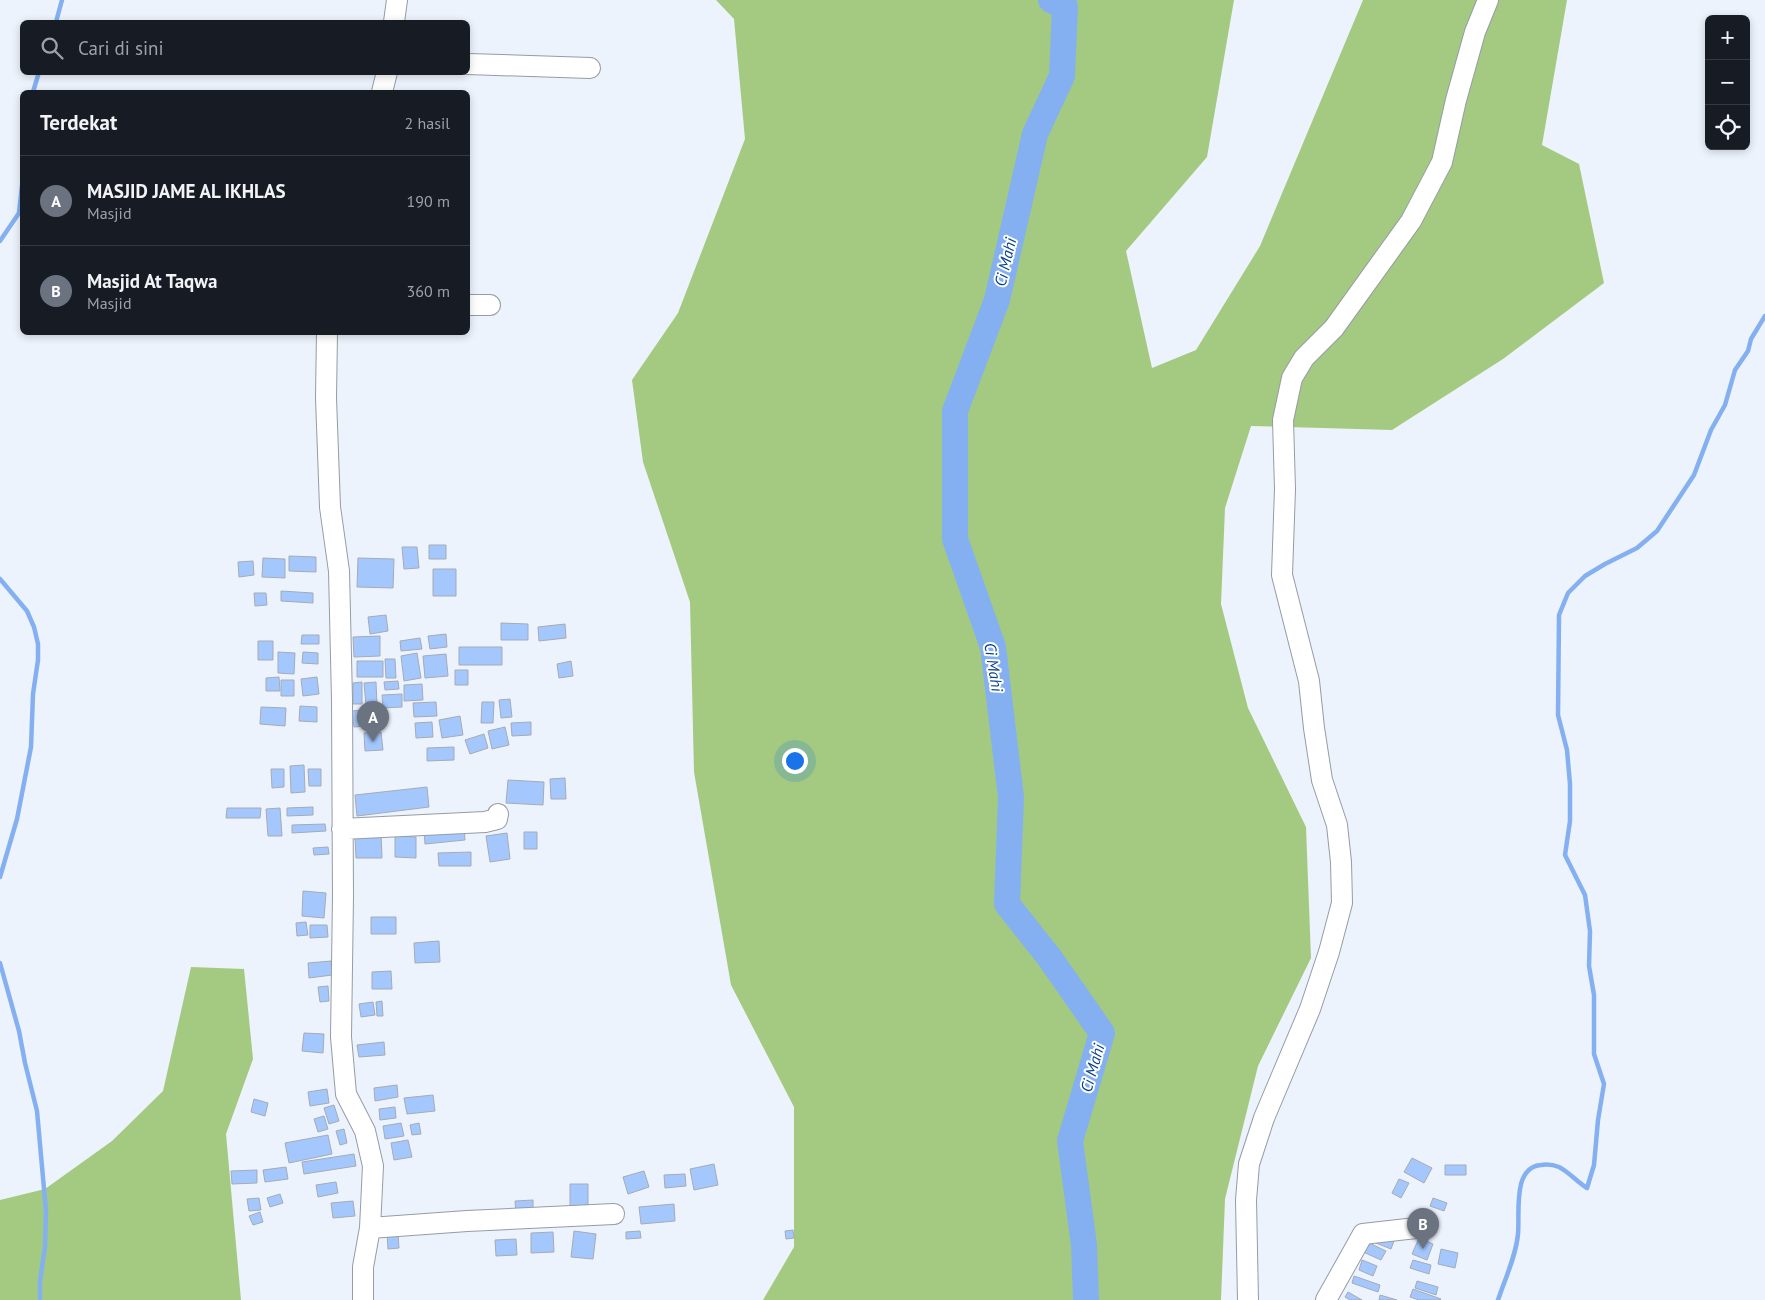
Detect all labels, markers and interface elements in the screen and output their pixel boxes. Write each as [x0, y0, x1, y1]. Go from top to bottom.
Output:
map controls [1705, 15, 1750, 150]
button: + [1705, 15, 1750, 60]
search box [20, 20, 470, 75]
icon: search [38, 34, 66, 62]
text: Cari di sini [78, 36, 164, 60]
button: − [1705, 60, 1750, 105]
button: locate [1705, 105, 1750, 150]
text: Terdekat [40, 109, 117, 136]
text: 2 hasil [405, 113, 450, 133]
text: MASJID JAME AL IKHLAS [87, 179, 286, 203]
text: A [51, 191, 61, 211]
text: 190 m [407, 191, 450, 211]
text: Masjid [87, 203, 132, 223]
water label: Ci Mahi [990, 235, 1020, 288]
text: Masjid At Taqwa [87, 269, 217, 293]
text: B [51, 281, 61, 301]
text: 360 m [407, 281, 450, 301]
text: Masjid [87, 293, 132, 313]
water label: Ci Mahi [980, 641, 1008, 694]
pin: A [357, 701, 389, 742]
your location [782, 748, 808, 774]
water label: Ci Mahi [1076, 1041, 1109, 1094]
pin: B [1407, 1208, 1439, 1249]

